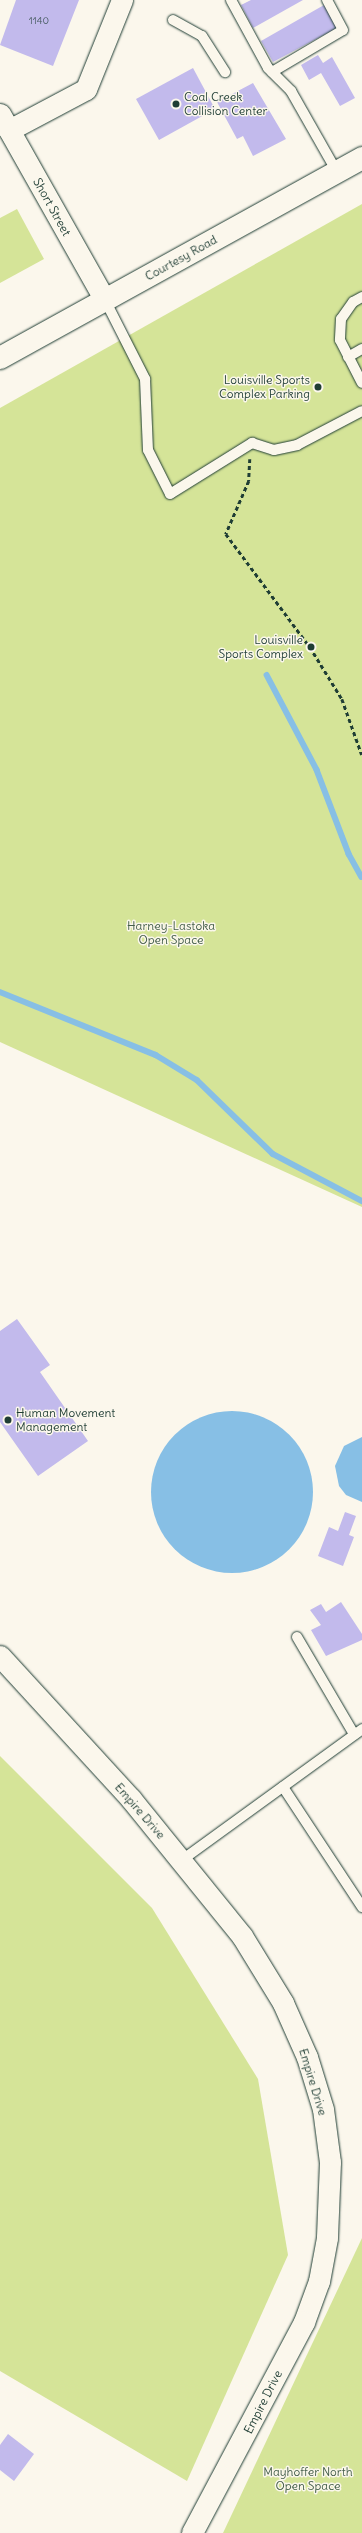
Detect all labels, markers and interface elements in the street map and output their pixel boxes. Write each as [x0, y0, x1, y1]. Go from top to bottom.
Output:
house number: 1140 [29, 15, 49, 27]
place label: Coal Creek Collision Center [184, 90, 267, 118]
marker: Coal Creek Collision Center [171, 99, 181, 109]
street label: Short Street [30, 175, 74, 239]
street label: Courtesy Road [142, 232, 220, 284]
place label: Louisville Sports Complex Parking [219, 373, 310, 401]
marker: Louisville Sports Complex Parking [313, 382, 323, 392]
place label: Louisville Sports Complex [219, 633, 303, 661]
marker: Louisville Sports Complex [306, 642, 316, 652]
park label: Harney-Lastoka Open Space [127, 919, 215, 947]
place label: Human Movement Management [16, 1406, 115, 1434]
marker: Human Movement Management [3, 1415, 13, 1425]
street label: Empire Drive [112, 1780, 168, 1842]
street label: Empire Drive [296, 2047, 330, 2117]
street label: Empire Drive [241, 2368, 285, 2436]
park label: Mayhoffer North Open Space [263, 2465, 353, 2493]

